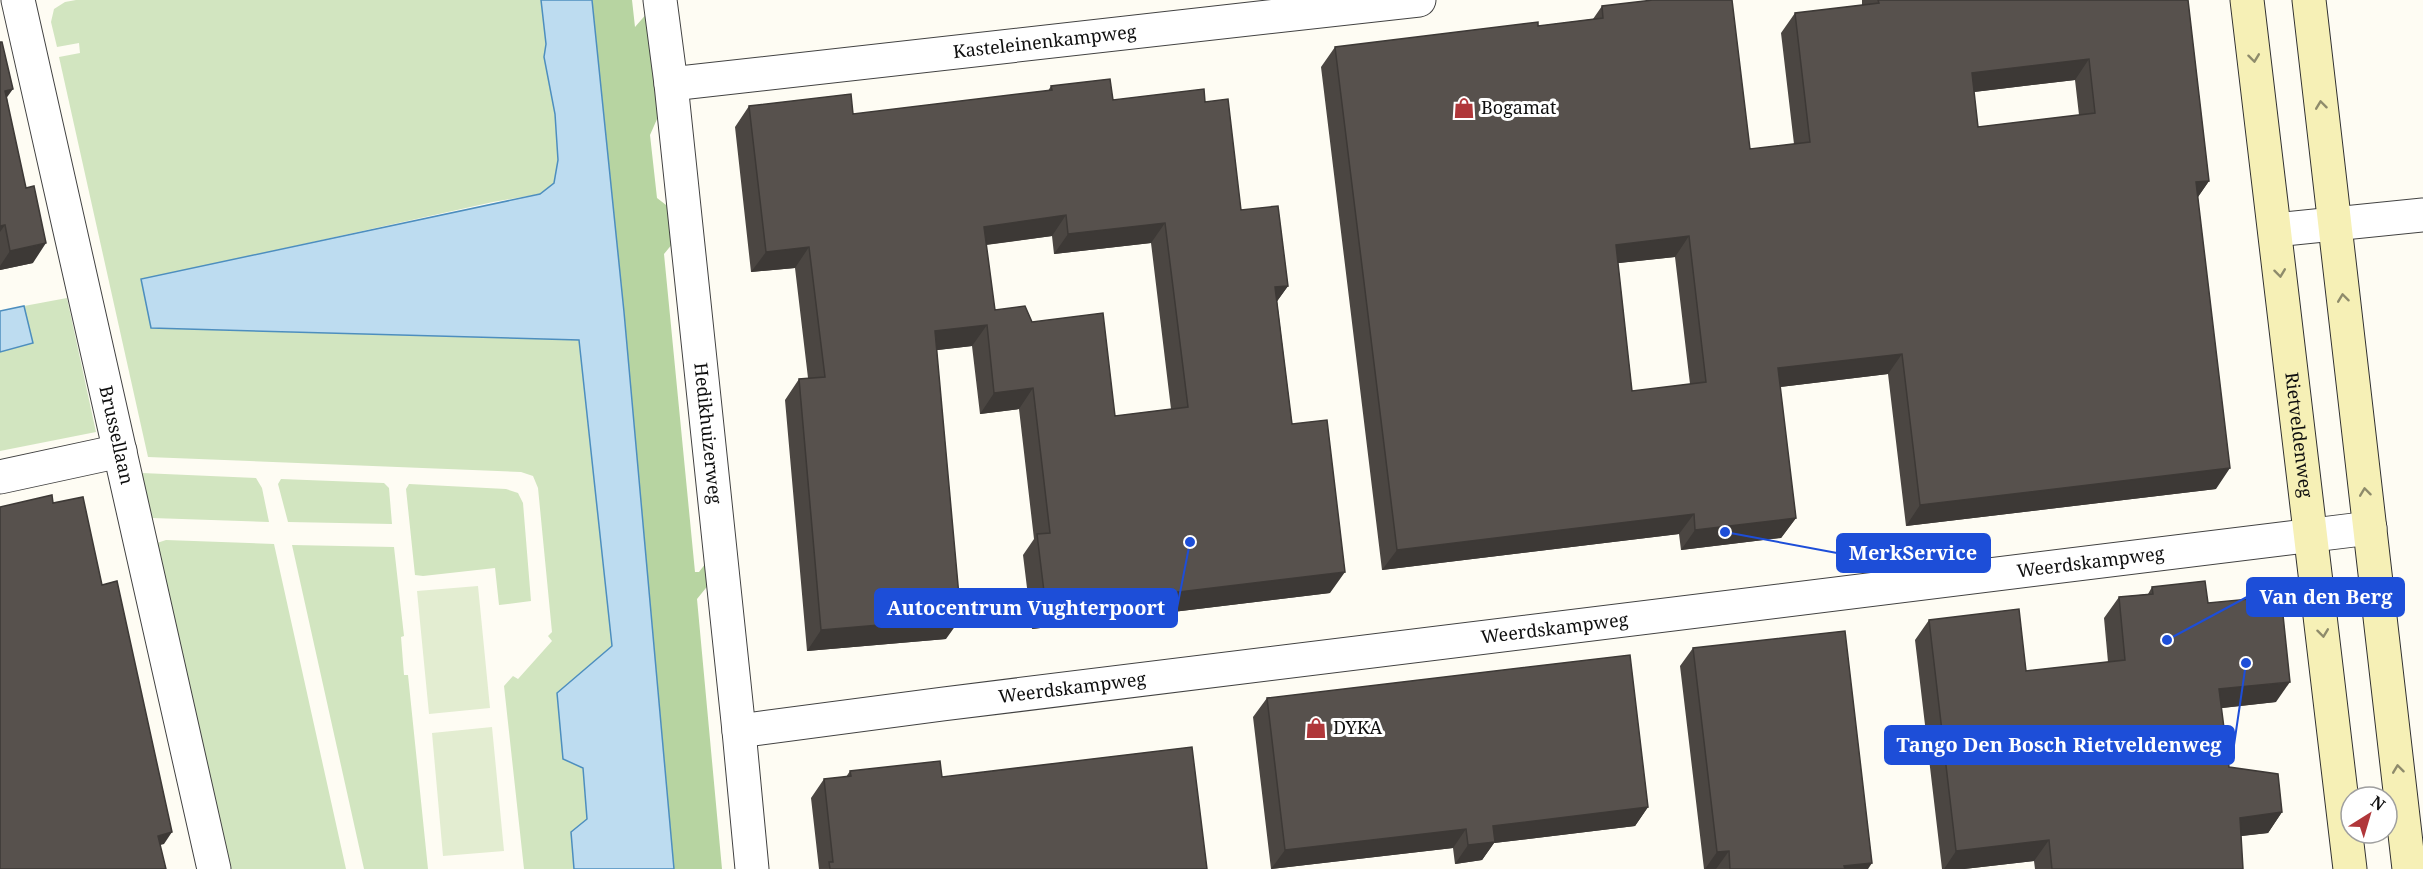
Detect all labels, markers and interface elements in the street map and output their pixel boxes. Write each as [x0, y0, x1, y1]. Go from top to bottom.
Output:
street label: Kasteleinenkampweg [952, 19, 1138, 63]
one-way arrow [2247, 54, 2260, 63]
place label: Bogamat [1481, 95, 1556, 119]
shop icon: Bogamat [1452, 96, 1476, 120]
one-way arrow [2315, 100, 2327, 109]
one-way arrow [2273, 268, 2285, 277]
one-way arrow [2337, 294, 2350, 303]
street label: Hedikhuizerweg [689, 361, 728, 505]
street label: Rietveldenweg [2280, 371, 2319, 499]
street label: Brussellaan [94, 383, 140, 487]
one-way arrow [2360, 487, 2372, 497]
callout: MerkService [1837, 534, 1990, 572]
text: MerkService [1849, 539, 1977, 566]
street label: Weerdskampweg [2015, 540, 2166, 582]
callout: Van den Berg [2247, 578, 2404, 616]
text: Van den Berg [2260, 583, 2393, 610]
callout: Autocentrum Vughterpoort [875, 589, 1177, 627]
text: Autocentrum Vughterpoort [887, 594, 1165, 621]
street label: Weerdskampweg [1479, 607, 1630, 649]
one-way arrow [2316, 628, 2328, 638]
street label: Weerdskampweg [997, 666, 1148, 708]
place label: DYKA [1333, 715, 1382, 739]
shop icon: DYKA [1304, 716, 1328, 740]
callout: Tango Den Bosch Rietveldenweg [1885, 726, 2234, 764]
text: Tango Den Bosch Rietveldenweg [1896, 731, 2222, 758]
one-way arrow [2392, 765, 2404, 774]
north arrow [2339, 785, 2399, 845]
text: N [2366, 790, 2390, 816]

